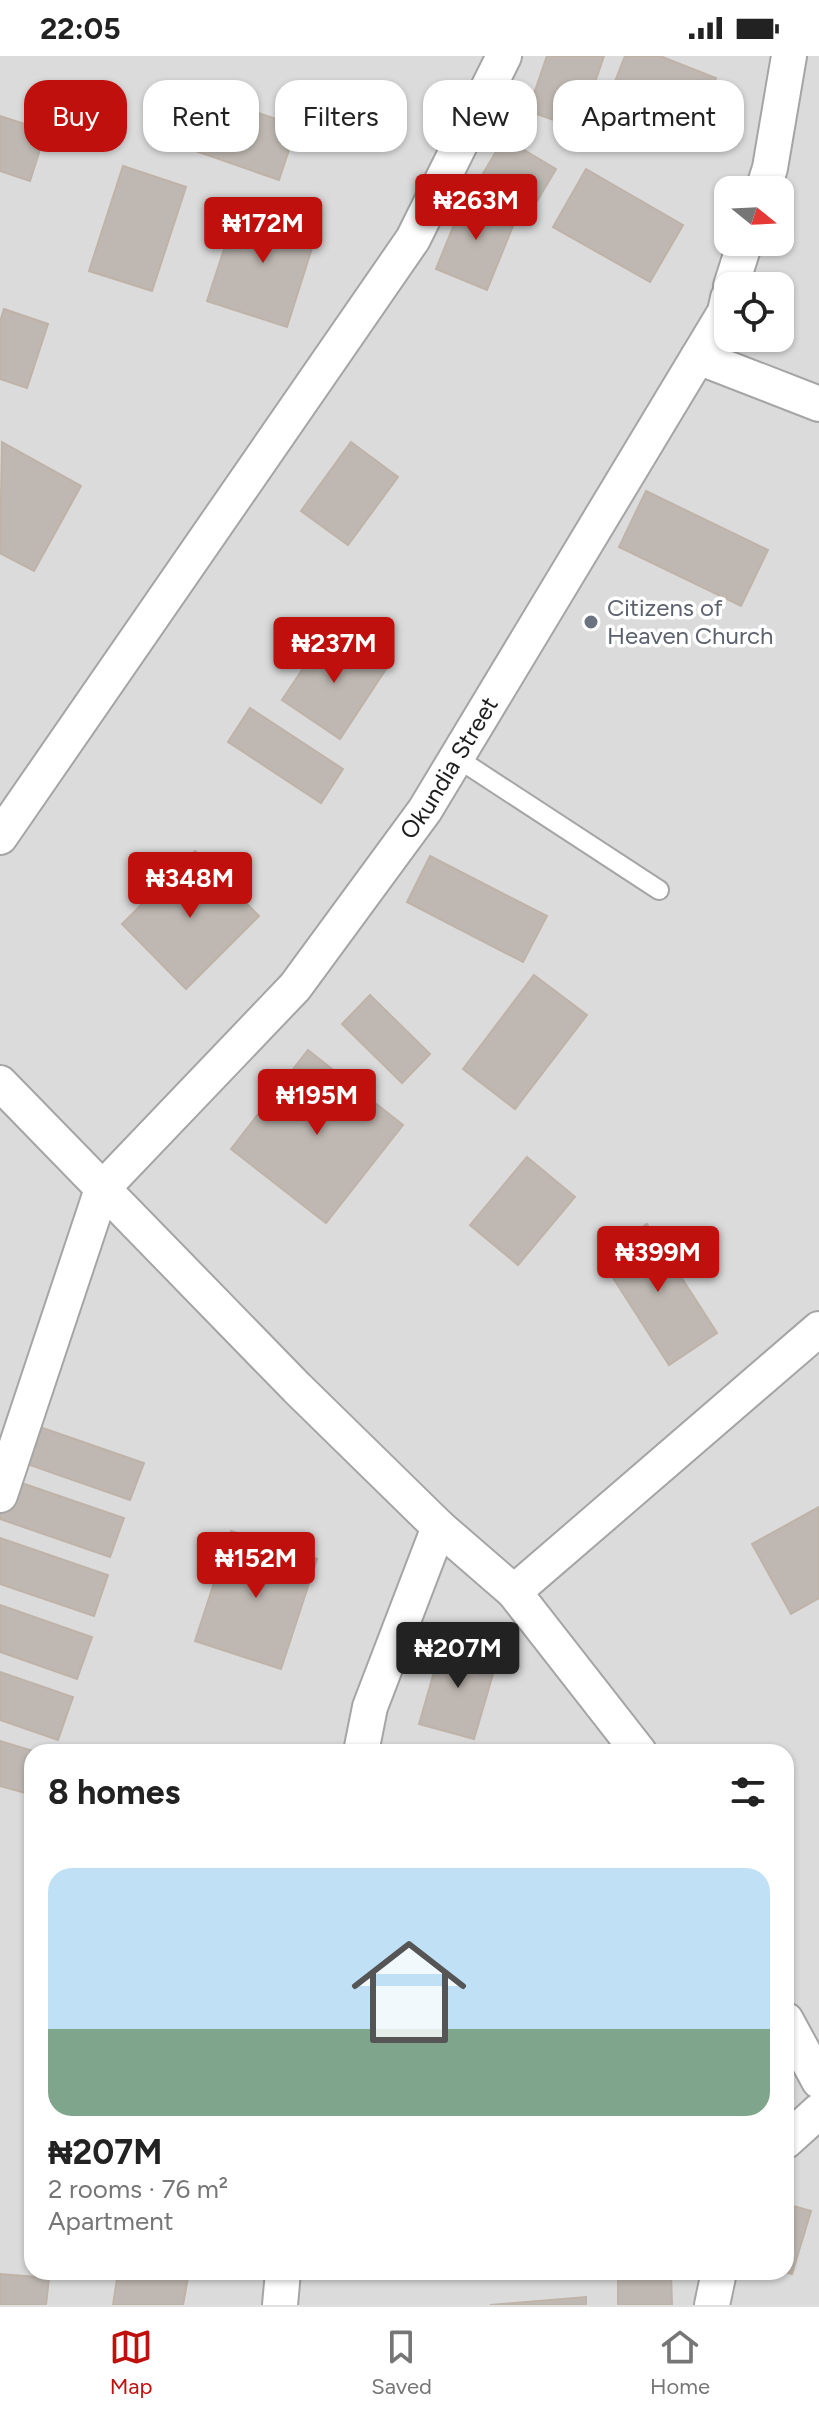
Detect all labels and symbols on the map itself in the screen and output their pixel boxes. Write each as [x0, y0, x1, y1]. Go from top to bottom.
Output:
pin: ₦263M [420, 174, 532, 242]
north arrow [714, 176, 794, 256]
pin: ₦172M [207, 197, 319, 265]
place label: Citizens of Heaven Church [607, 593, 773, 650]
marker: Citizens of Heaven Church [582, 613, 600, 631]
pin: ₦237M [278, 617, 390, 685]
street label: Okundia Street [394, 691, 504, 845]
pin: ₦348M [134, 852, 246, 920]
pin: ₦195M [261, 1069, 373, 1137]
pin: ₦399M [602, 1226, 714, 1294]
pin: ₦152M [200, 1532, 312, 1600]
pin: ₦207M [402, 1622, 514, 1690]

